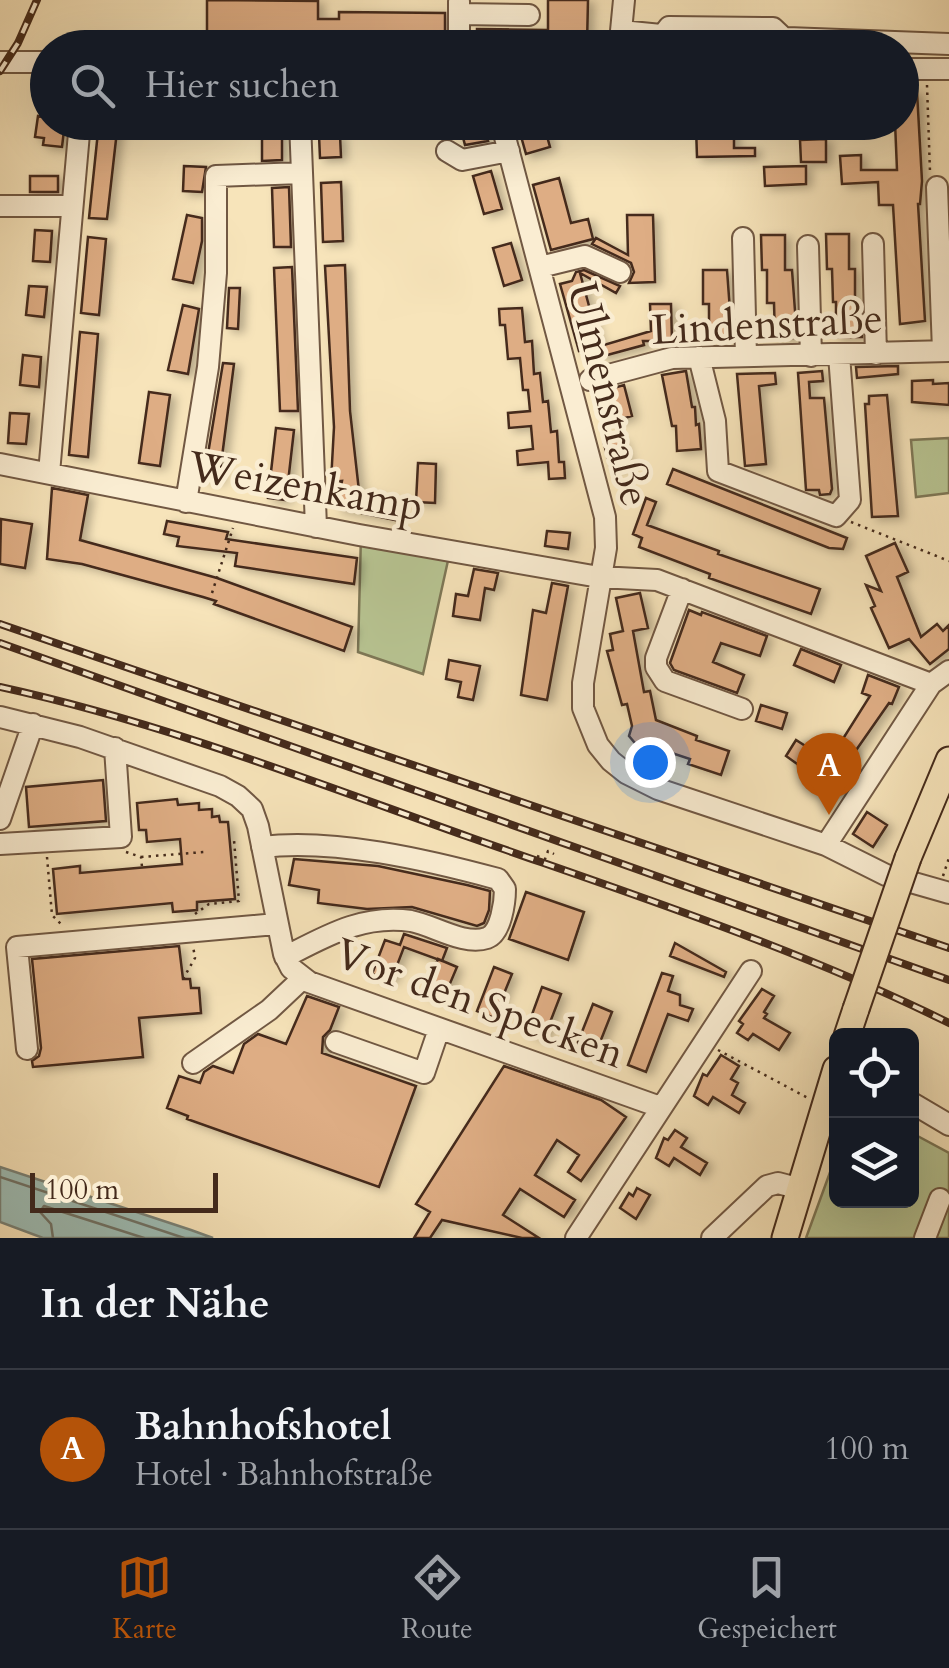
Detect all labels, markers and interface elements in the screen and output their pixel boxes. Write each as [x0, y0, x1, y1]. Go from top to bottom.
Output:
search box [30, 30, 919, 140]
icon: search [65, 58, 120, 113]
text: Hier suchen [145, 59, 339, 111]
street label: Ulmenstraße [553, 277, 664, 512]
street label: Lindenstraße [650, 290, 884, 359]
street label: Weizenkamp [183, 438, 428, 535]
pin: A [796, 732, 862, 815]
your location [625, 737, 676, 788]
street label: Vor den Specken [327, 925, 632, 1082]
map controls [829, 1028, 919, 1208]
button: locate [829, 1028, 919, 1118]
button: layers [829, 1118, 919, 1208]
scale bar [30, 1168, 218, 1212]
text: 100 m [45, 1171, 119, 1209]
text: In der Nähe [40, 1275, 270, 1332]
text: Bahnhofshotel [135, 1401, 392, 1453]
text: A [60, 1427, 85, 1471]
text: 100 m [824, 1427, 909, 1471]
text: Hotel · Bahnhofstraße [135, 1453, 433, 1497]
tab: Karte [112, 1550, 177, 1648]
tab: Route [401, 1550, 473, 1648]
tab: Gespeichert [697, 1550, 837, 1648]

